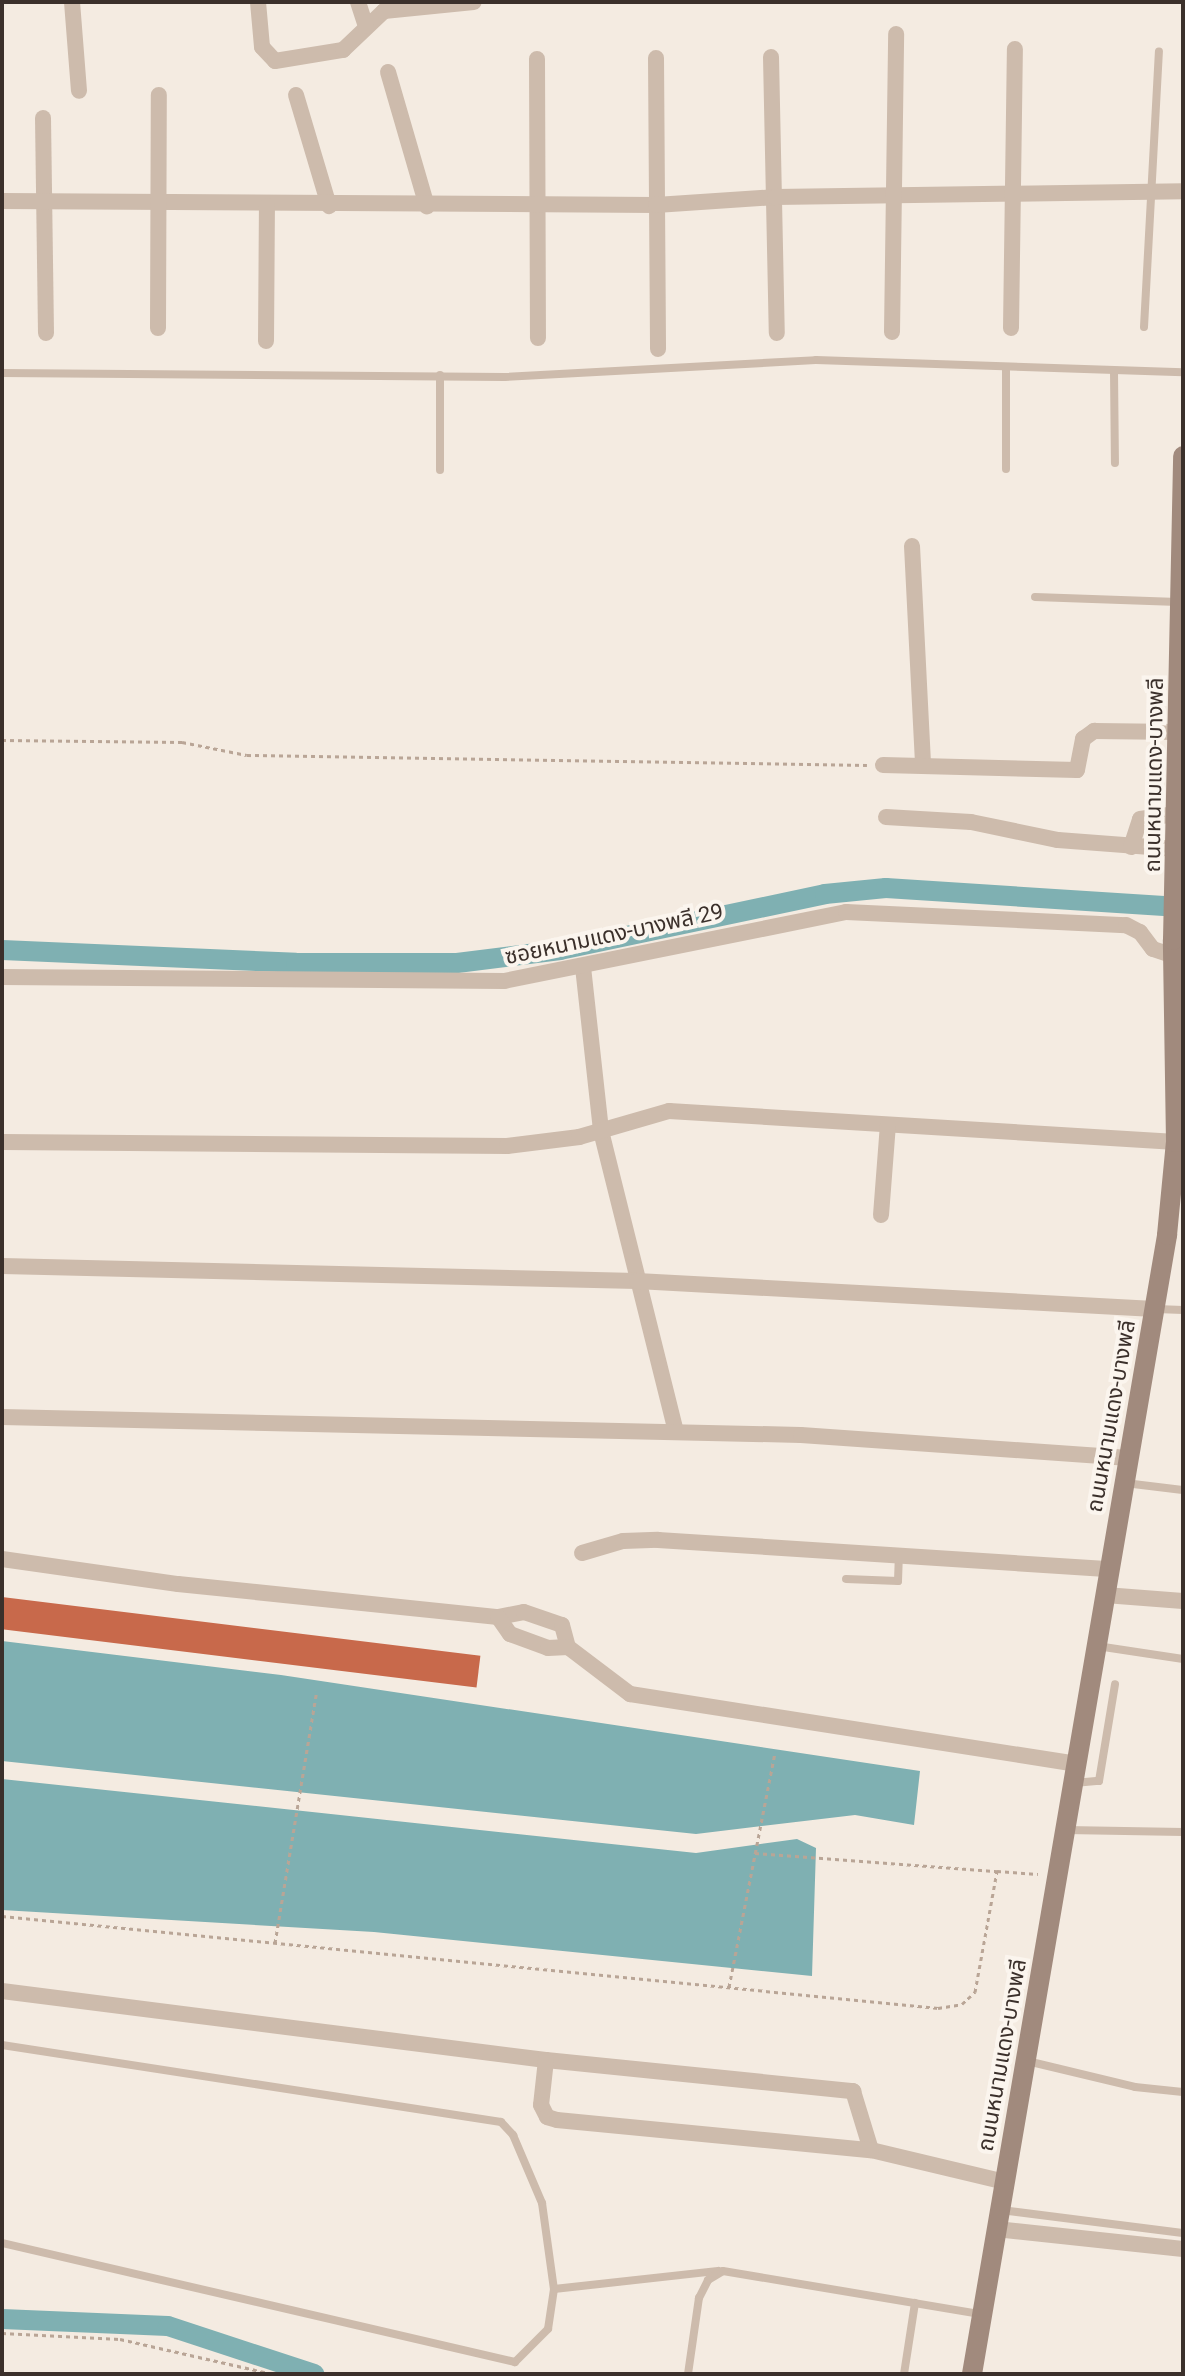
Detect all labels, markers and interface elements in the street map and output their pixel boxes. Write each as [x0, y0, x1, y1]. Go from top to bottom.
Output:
street label: ถนนหนามแดง-บางพลี [1139, 677, 1169, 873]
street label: ซอยหนามแดง-บางพลี 29 [502, 898, 726, 970]
street label: ถนนหนามแดง-บางพลี [1081, 1318, 1141, 1514]
street label: ถนนหนามแดง-บางพลี [972, 1957, 1032, 2153]

